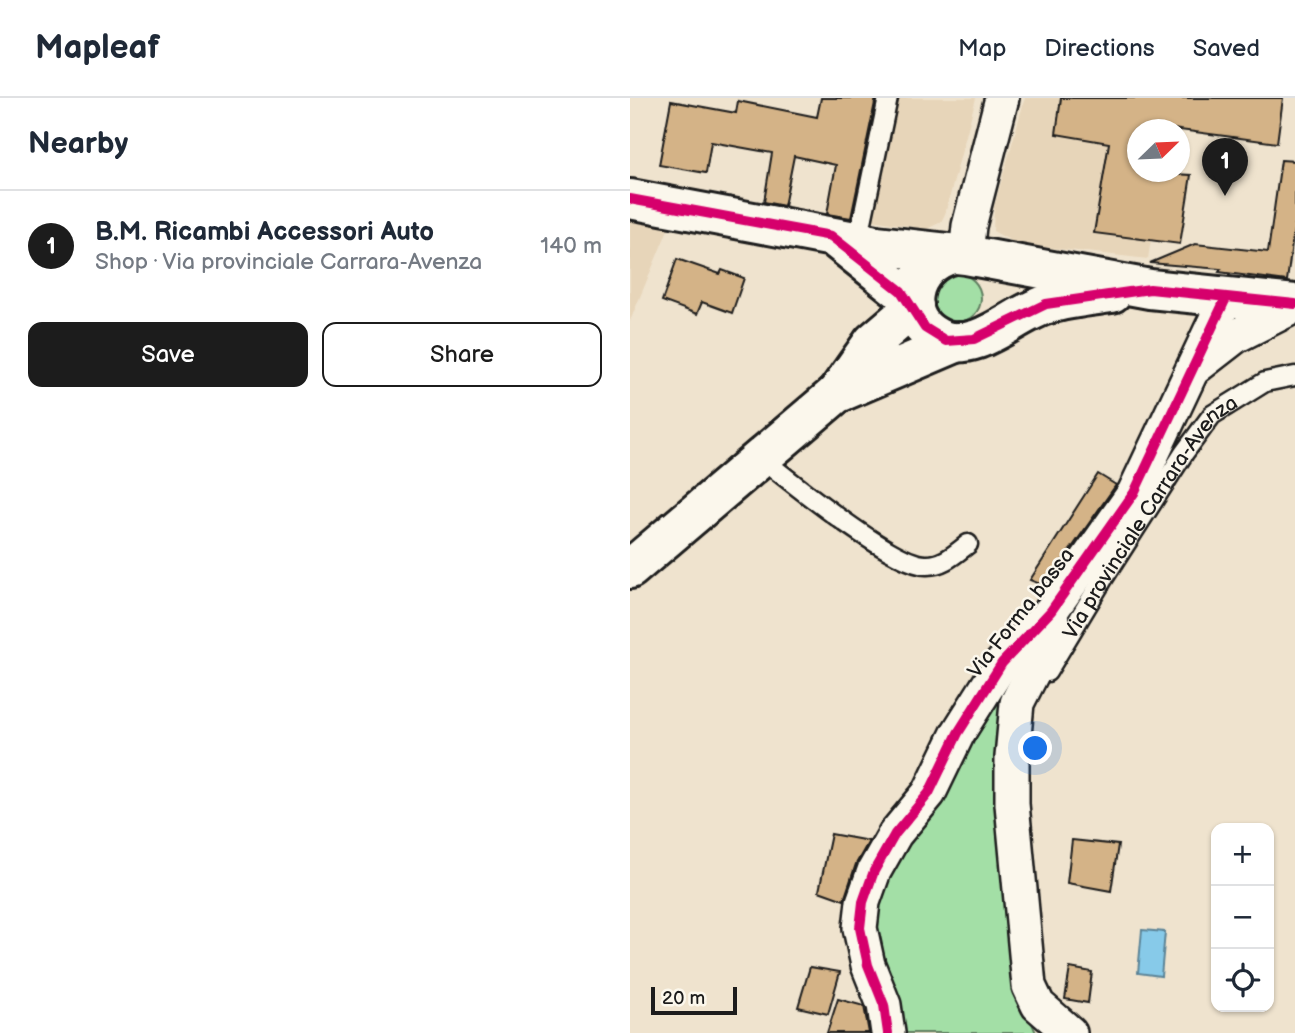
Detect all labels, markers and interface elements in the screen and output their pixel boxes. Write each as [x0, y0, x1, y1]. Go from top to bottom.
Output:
text: Mapleaf [35, 28, 160, 68]
text: Map [958, 34, 1006, 63]
text: Directions [1044, 34, 1155, 63]
text: Saved [1193, 34, 1260, 63]
north arrow [1127, 119, 1190, 182]
text: Nearby [28, 126, 128, 162]
pin: 1 [1202, 138, 1248, 196]
text: B.M. Ricambi Accessori Auto [95, 217, 434, 248]
text: 1 [46, 232, 56, 260]
text: 140 m [540, 232, 602, 260]
text: Shop · Via provinciale Carrara-Avenza [95, 248, 482, 276]
button: Save [28, 322, 308, 387]
button: Share [322, 322, 602, 387]
street label: Via provinciale Carrara-Avenza [1057, 390, 1242, 643]
street label: Via Forma bassa [962, 543, 1080, 683]
your location [1018, 731, 1052, 765]
map controls [1211, 823, 1274, 1012]
button: + [1211, 823, 1274, 886]
button: − [1211, 886, 1274, 949]
button: locate [1211, 949, 1274, 1012]
scale bar [651, 984, 737, 1016]
text: 20 m [662, 987, 705, 1010]

